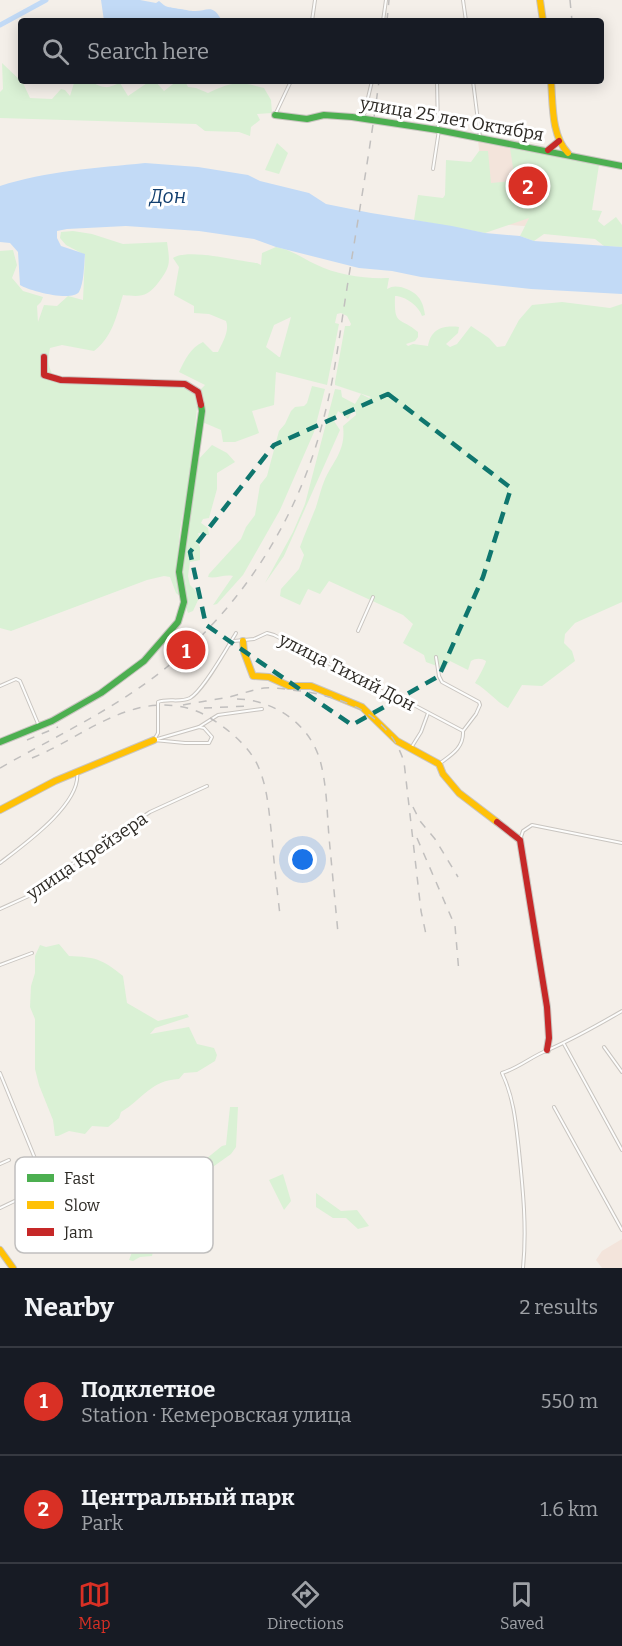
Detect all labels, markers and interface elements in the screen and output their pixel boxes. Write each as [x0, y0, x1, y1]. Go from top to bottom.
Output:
search box [18, 18, 604, 84]
icon: search [39, 35, 72, 68]
text: Search here [87, 38, 209, 65]
street label: улица 25 лет Октября [357, 92, 546, 146]
pin: 2 [508, 164, 548, 208]
water label: Дон [148, 184, 186, 208]
pin: 1 [166, 628, 206, 672]
street label: улица Тихий Дон [274, 628, 419, 716]
street label: улица Крейзера [22, 807, 152, 905]
your location [288, 845, 317, 874]
legend [15, 1157, 213, 1253]
text: Fast [64, 1169, 95, 1188]
text: Slow [64, 1196, 100, 1215]
text: Jam [63, 1223, 93, 1242]
text: Nearby [24, 1292, 114, 1323]
text: 2 results [519, 1295, 598, 1319]
text: Подклетное [81, 1376, 215, 1403]
text: 1 [39, 1389, 48, 1413]
text: 550 m [541, 1389, 598, 1413]
text: Station · Кемеровская улица [81, 1403, 351, 1427]
text: Центральный парк [81, 1484, 294, 1511]
text: 2 [38, 1497, 49, 1521]
text: 1.6 km [540, 1497, 598, 1521]
text: Park [81, 1511, 123, 1535]
tab: Map [78, 1578, 111, 1633]
tab: Directions [267, 1578, 344, 1633]
tab: Saved [500, 1578, 544, 1633]

